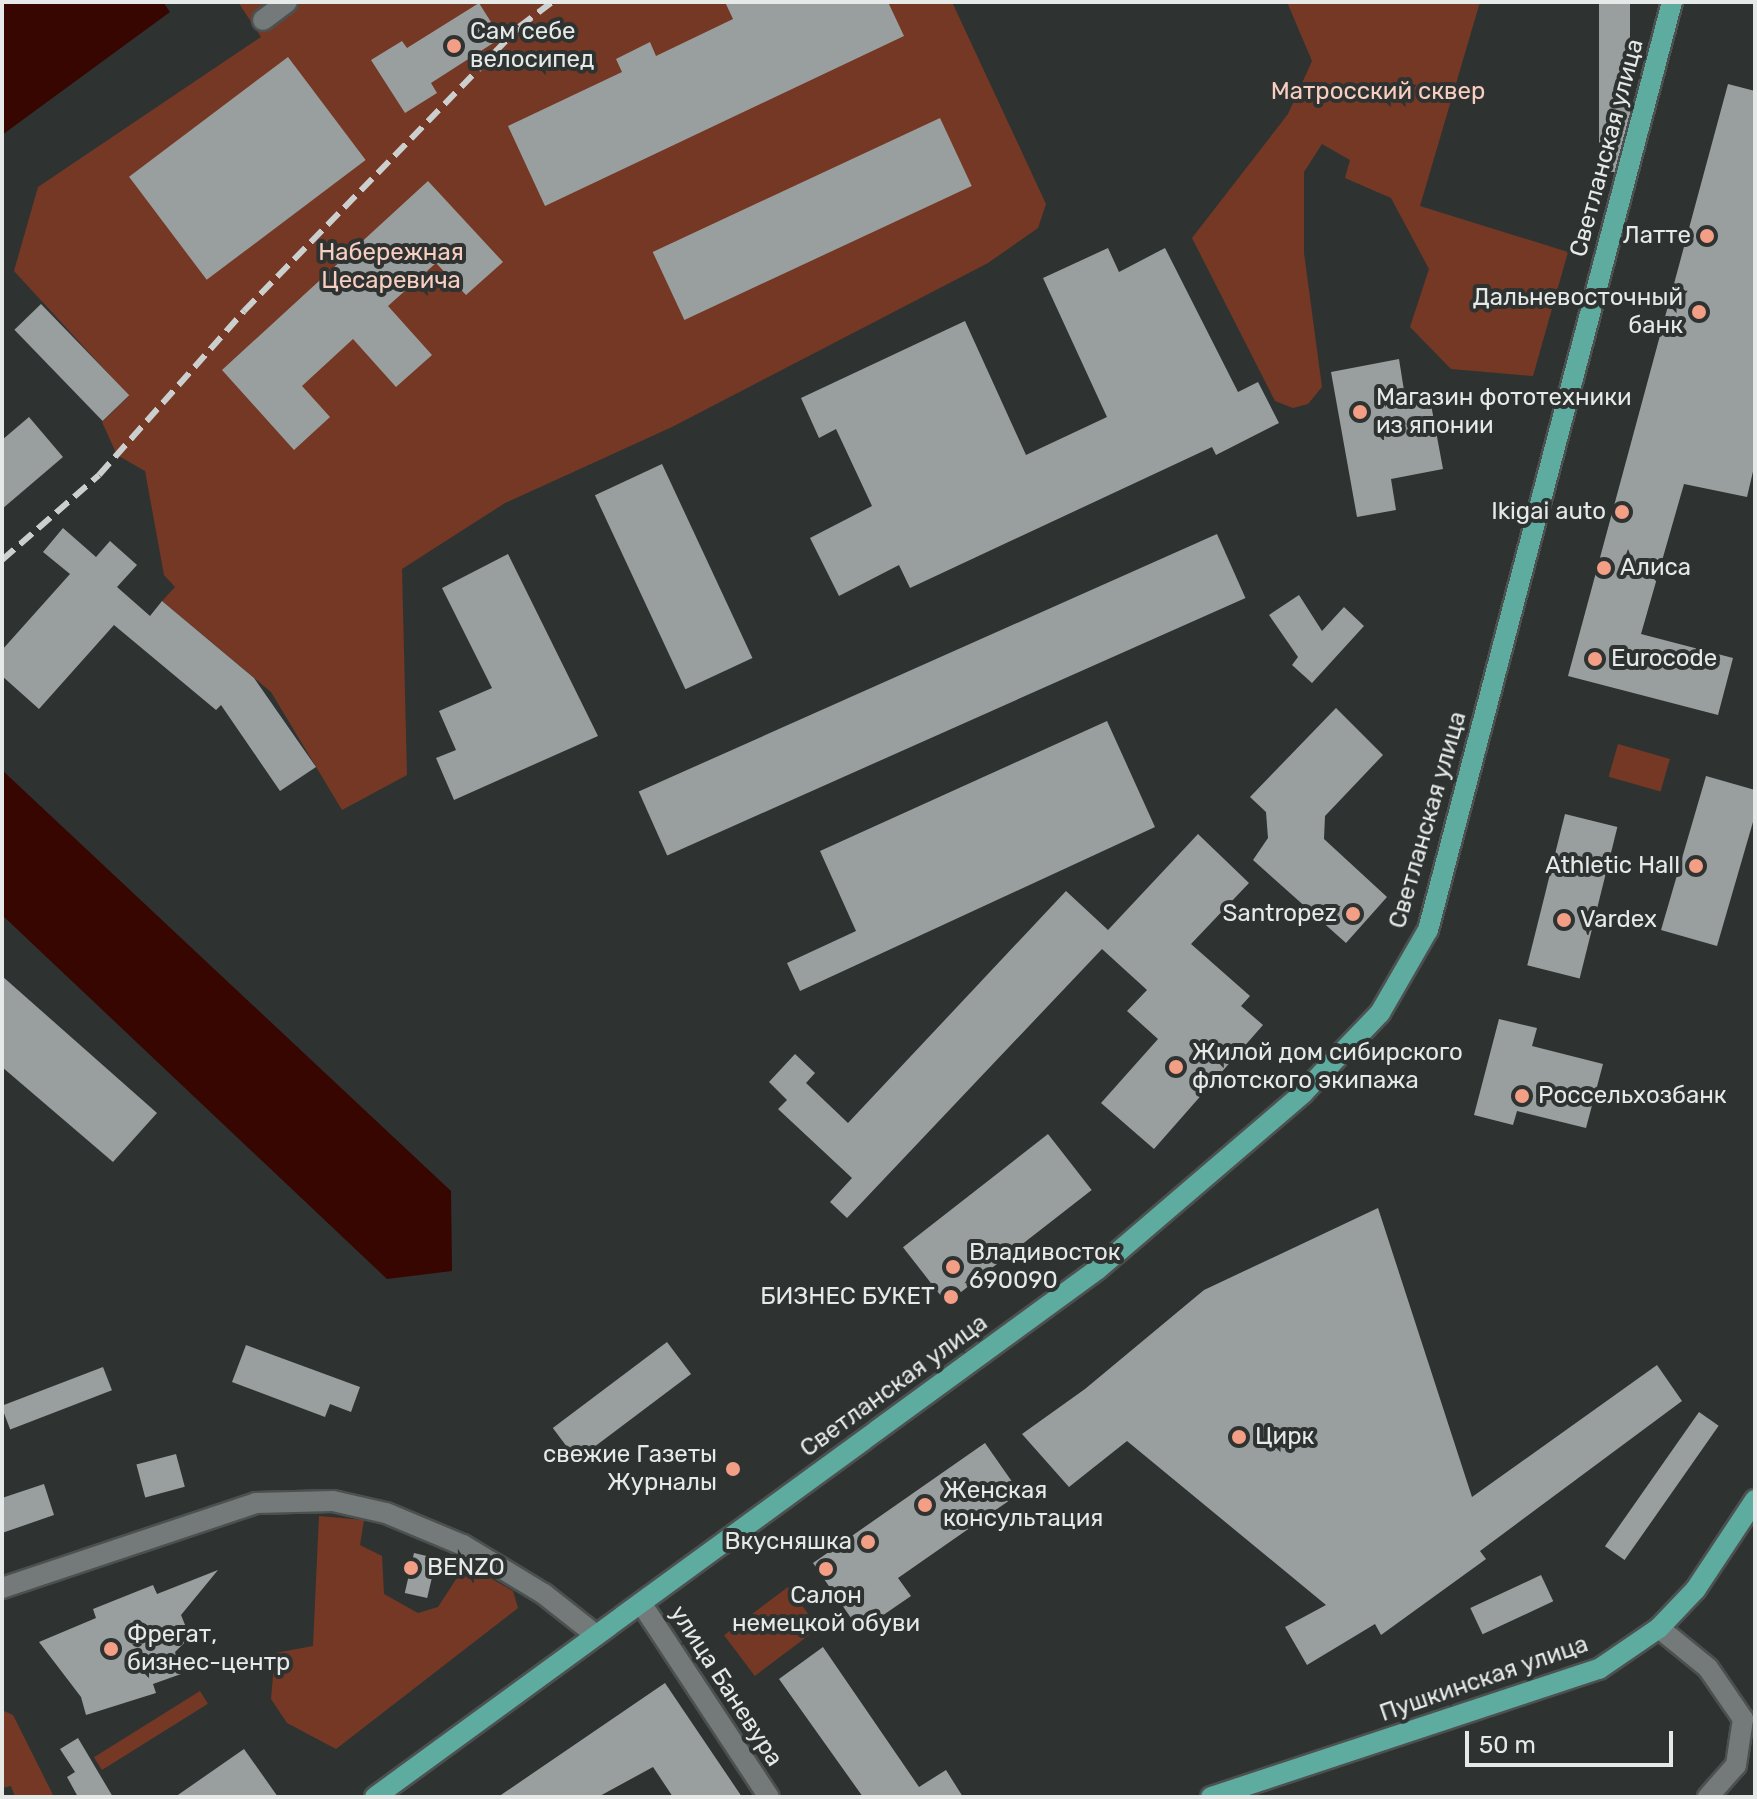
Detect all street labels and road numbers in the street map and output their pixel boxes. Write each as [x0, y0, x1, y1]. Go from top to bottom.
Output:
street label: Светланская улица [1564, 36, 1650, 260]
street label: Светланская улица [1383, 708, 1473, 932]
street label: Светланская улица [795, 1308, 993, 1464]
street label: улица Баневура [663, 1600, 789, 1772]
street label: Пушкинская улица [1376, 1630, 1592, 1728]

